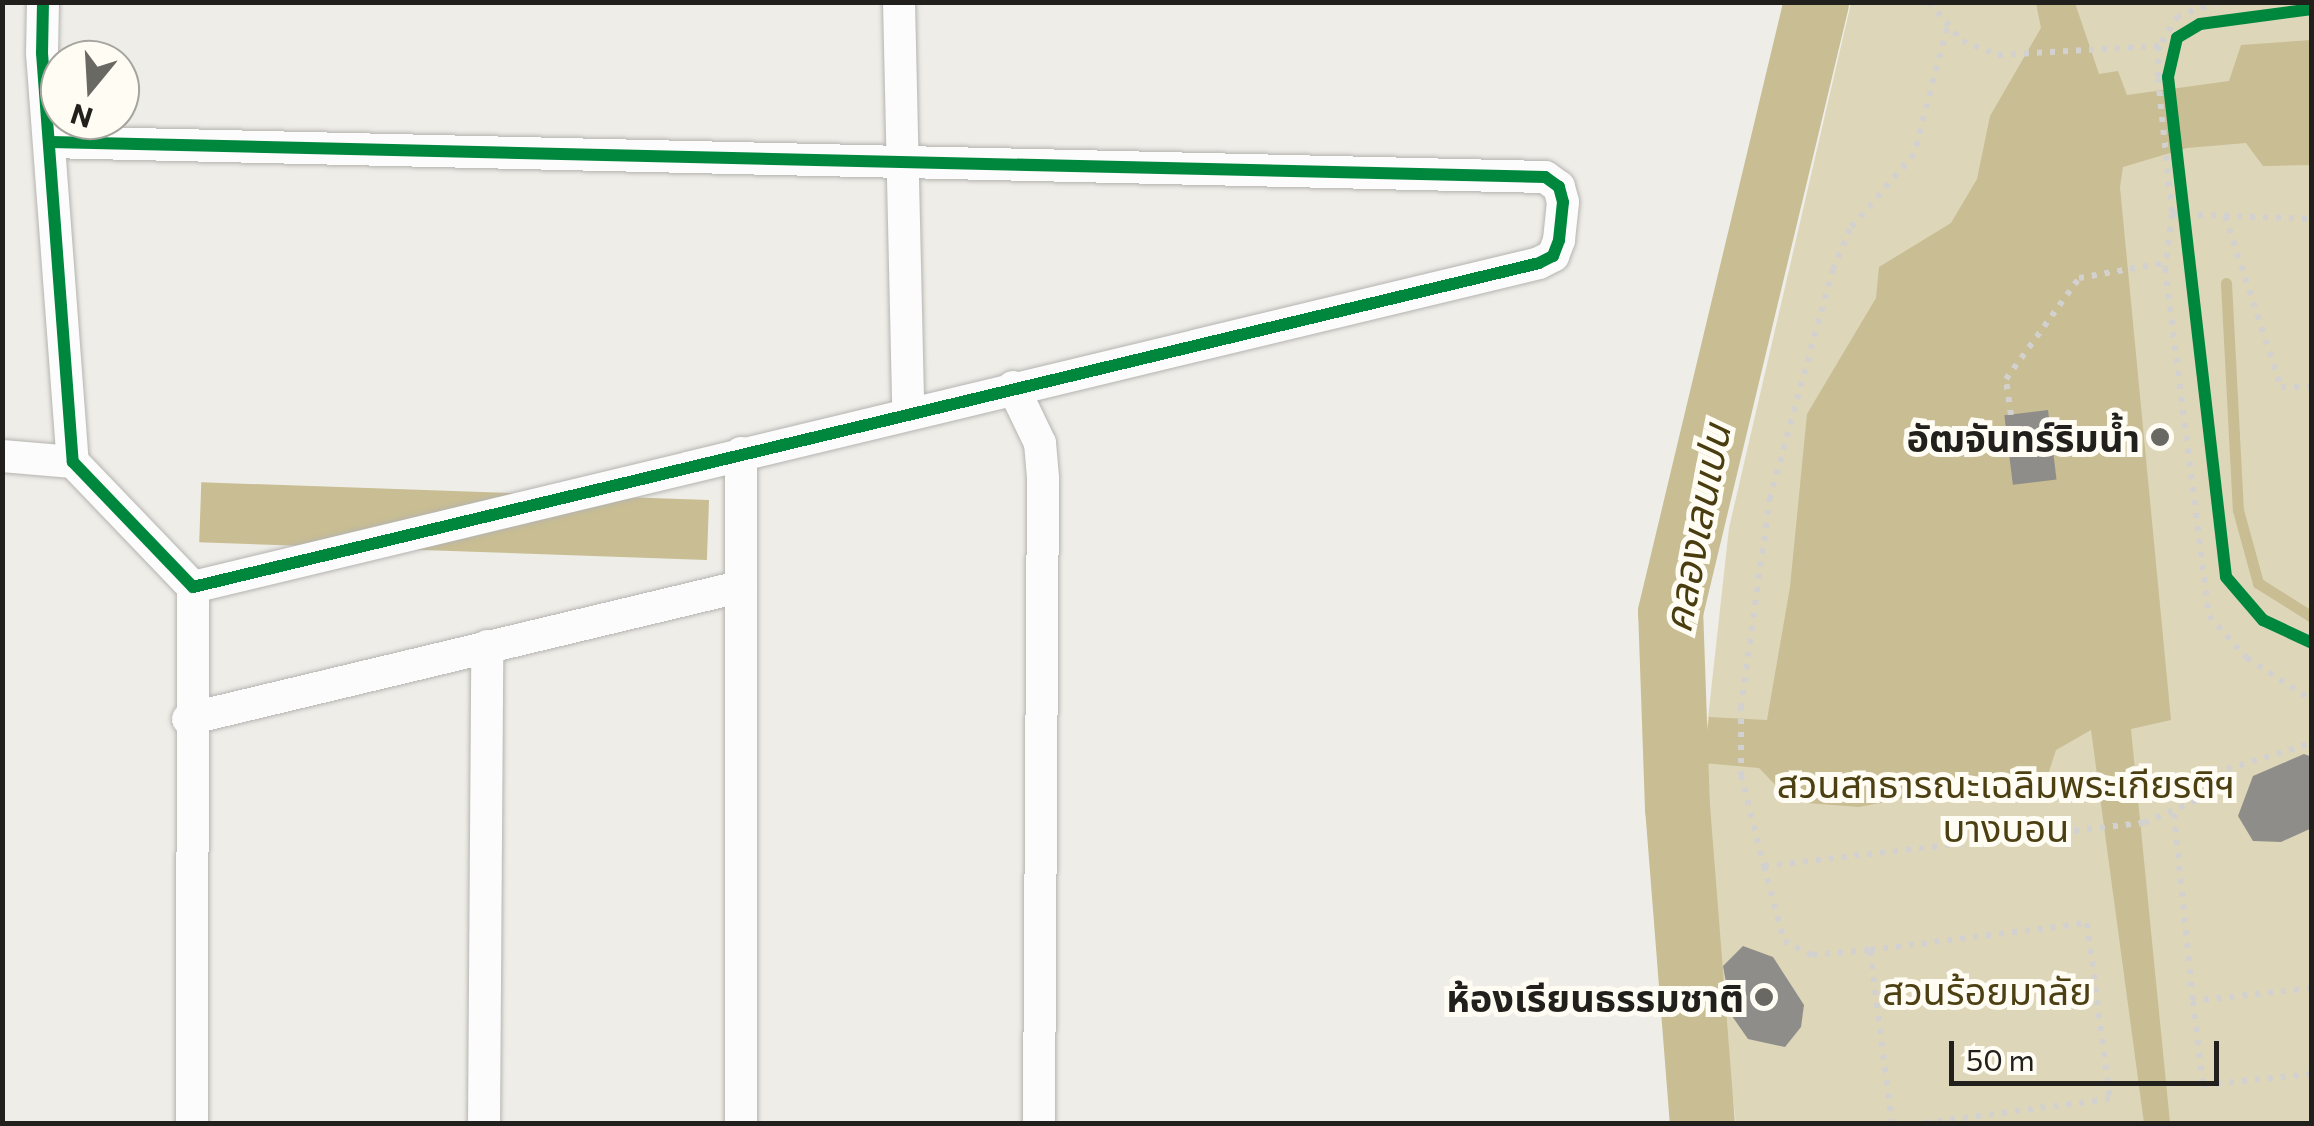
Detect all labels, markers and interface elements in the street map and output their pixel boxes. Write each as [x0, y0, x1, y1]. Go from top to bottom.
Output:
north arrow [40, 40, 140, 140]
text: N [66, 97, 97, 136]
place label: อัฒจันทร์ริมน้ำ [1906, 414, 2140, 460]
water label: คลองเลนเปน [1651, 420, 1739, 636]
marker: อัฒจันทร์ริมน้ำ [2149, 426, 2171, 448]
park label: สวนสาธารณะเฉลิมพระเกียรติฯ บางบอน [1777, 760, 2235, 849]
park label: สวนร้อยมาลัย [1882, 967, 2092, 1013]
place label: ห้องเรียนธรรมชาติ [1446, 974, 1744, 1020]
marker: ห้องเรียนธรรมชาติ [1753, 986, 1775, 1008]
scale bar [1954, 1021, 2224, 1083]
text: 50 m [1966, 1040, 2035, 1077]

